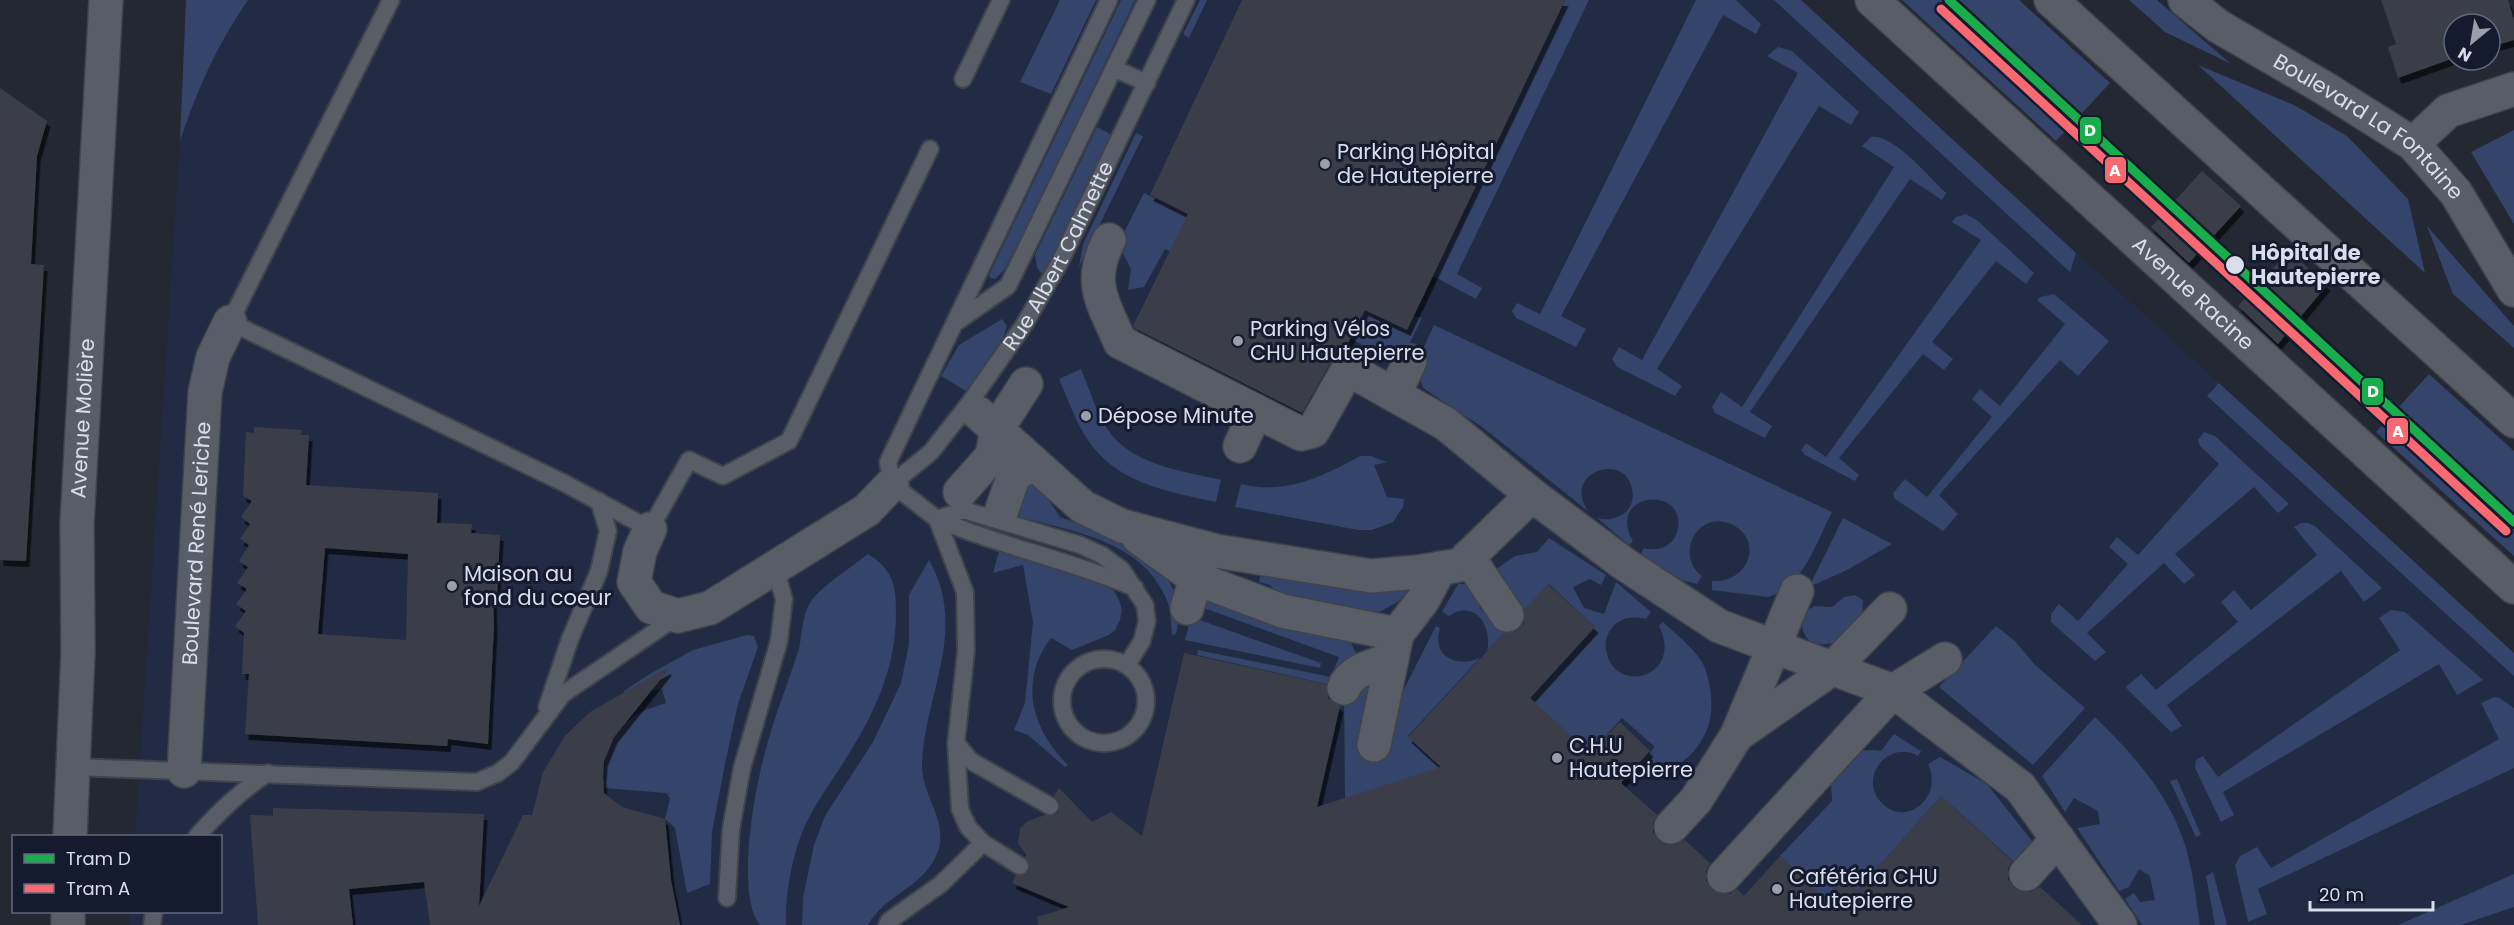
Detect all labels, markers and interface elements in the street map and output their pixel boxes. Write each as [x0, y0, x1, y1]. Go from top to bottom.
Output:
north arrow [2442, 12, 2502, 72]
text: N [2454, 42, 2476, 68]
street label: Boulevard La Fontaine [2268, 46, 2470, 206]
line badge: D [2079, 116, 2102, 145]
text: D [2084, 119, 2096, 142]
place label: Parking Hôpital de Hautepierre [1337, 137, 1495, 190]
street label: Rue Albert Calmette [995, 156, 1120, 356]
line badge: A [2104, 156, 2127, 184]
marker: Parking Hôpital de Hautepierre [1318, 157, 1332, 171]
text: A [2109, 159, 2121, 182]
street label: Avenue Racine [2126, 230, 2261, 356]
place label: Hôpital de Hautepierre [2251, 238, 2381, 291]
marker: Hôpital de Hautepierre [2224, 254, 2246, 276]
place label: Parking Vélos CHU Hautepierre [1250, 314, 1424, 367]
marker: Parking Vélos CHU Hautepierre [1231, 334, 1245, 348]
street label: Avenue Molière [63, 337, 101, 499]
line badge: D [2361, 377, 2384, 406]
text: D [2367, 380, 2379, 403]
place label: Dépose Minute [1098, 401, 1254, 430]
marker: Dépose Minute [1079, 409, 1093, 423]
line badge: A [2386, 417, 2409, 445]
text: A [2392, 420, 2404, 443]
street label: Boulevard René Leriche [175, 421, 217, 666]
place label: Maison au fond du coeur [464, 559, 611, 612]
marker: Maison au fond du coeur [445, 579, 459, 593]
place label: C.H.U Hautepierre [1569, 731, 1693, 784]
marker: C.H.U Hautepierre [1550, 751, 1564, 765]
legend [12, 835, 222, 913]
text: Tram D [66, 846, 131, 871]
place label: Cafétéria CHU Hautepierre [1789, 862, 1938, 915]
scale bar [2310, 874, 2433, 912]
text: Tram A [66, 876, 130, 901]
marker: Cafétéria CHU Hautepierre [1770, 882, 1784, 896]
text: 20 m [2319, 882, 2364, 907]

